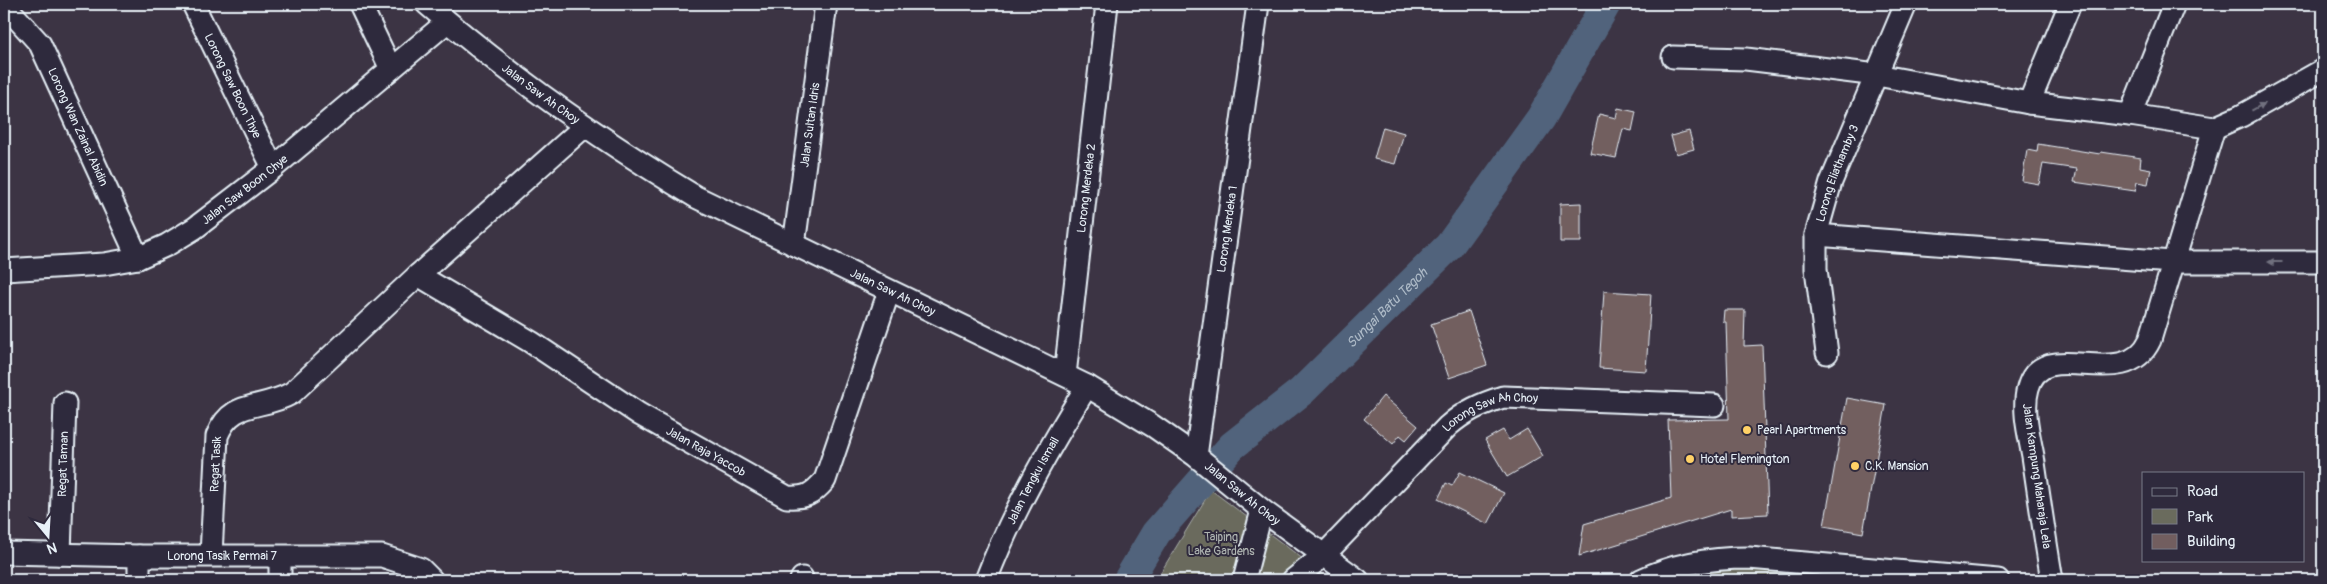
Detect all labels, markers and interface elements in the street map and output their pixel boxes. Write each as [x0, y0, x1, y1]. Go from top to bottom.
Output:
street label: Lorong Saw Boon Thye [201, 31, 264, 141]
street label: Jalan Saw Ah Choy [498, 61, 582, 128]
street label: Lorong Wan Zainal Abidin [44, 66, 111, 189]
street label: Jalan Sultan Idris [797, 81, 824, 168]
one-way arrow [2250, 103, 2265, 111]
street label: Lorong Eliathamby 3 [1813, 122, 1862, 224]
street label: Lorong Merdeka 2 [1074, 143, 1099, 234]
street label: Jalan Saw Boon Chye [199, 152, 291, 228]
street label: Lorong Merdeka 1 [1214, 185, 1241, 274]
one-way arrow [2266, 258, 2282, 266]
water label: Sungai Batu Tegoh [1343, 263, 1432, 352]
street label: Jalan Saw Ah Choy [847, 266, 938, 320]
street label: Lorong Saw Ah Choy [1439, 390, 1538, 435]
street label: Jalan Kampung Maharaja Lela [2019, 402, 2054, 550]
place label: Pearl Apartments [1757, 423, 1847, 438]
street label: Jalan Raja Yaccob [663, 424, 748, 480]
marker: Pearl Apartments [1741, 424, 1753, 436]
street label: Regat Taman [55, 431, 72, 497]
street label: Jalan Tengku Ismail [1004, 434, 1063, 527]
street label: Regat Tasik [207, 436, 225, 492]
place label: Hotel Flemington [1700, 452, 1790, 467]
marker: Hotel Flemington [1684, 453, 1696, 465]
street label: Jalan Saw Ah Choy [1201, 459, 1283, 529]
place label: C.K. Mansion [1865, 459, 1929, 474]
marker: C.K. Mansion [1849, 460, 1861, 472]
legend [2142, 472, 2304, 562]
text: Road [2187, 482, 2218, 501]
text: Park [2187, 508, 2214, 527]
north arrow [22, 512, 72, 562]
park label: Taiping Lake Gardens [1187, 530, 1255, 559]
text: Building [2187, 532, 2235, 551]
text: N [45, 538, 59, 557]
street label: Lorong Tasik Permai 7 [167, 549, 278, 564]

